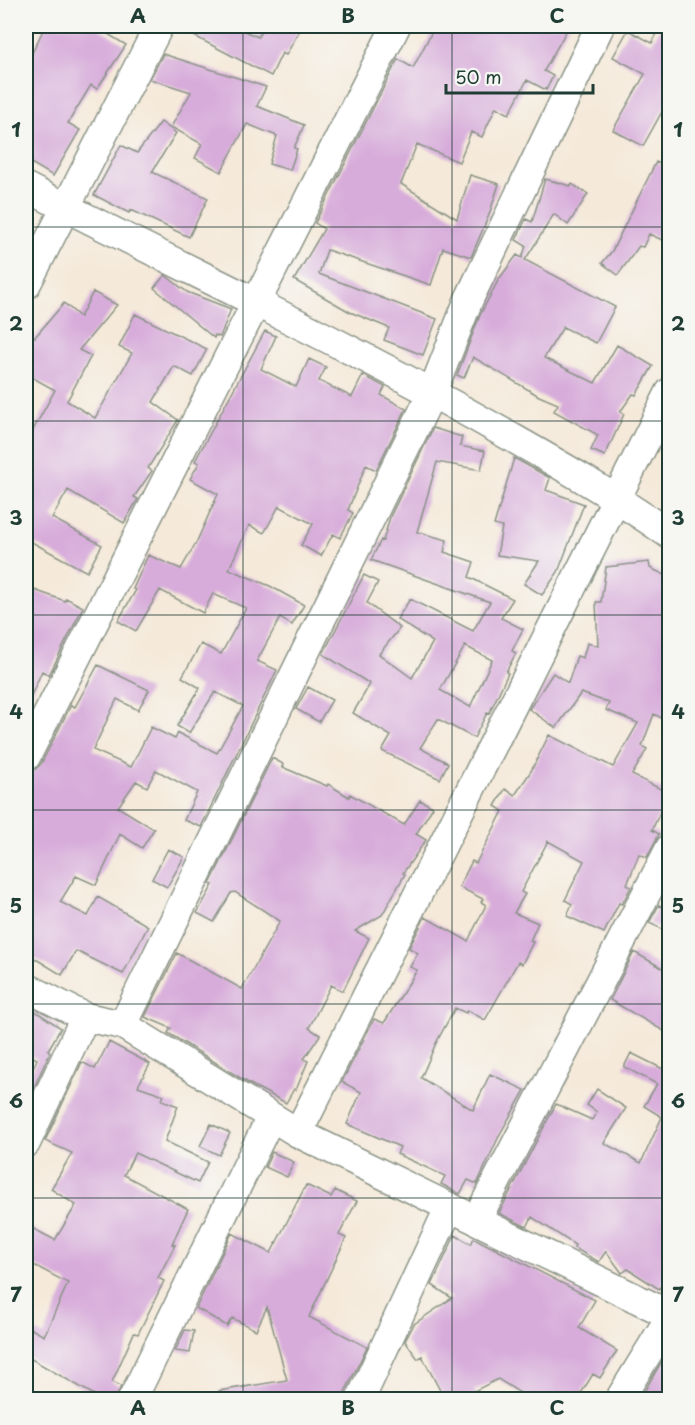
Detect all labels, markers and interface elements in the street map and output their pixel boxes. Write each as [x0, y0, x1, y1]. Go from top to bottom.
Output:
text: A [130, 0, 146, 30]
text: B [341, 0, 355, 30]
text: C [549, 0, 565, 30]
scale bar [446, 57, 593, 95]
text: 50 m [455, 63, 502, 90]
text: 1 [11, 114, 21, 144]
text: 1 [673, 114, 683, 144]
text: 2 [9, 308, 23, 338]
text: 2 [671, 308, 685, 338]
text: 3 [9, 502, 23, 532]
text: 3 [671, 502, 685, 532]
text: 4 [9, 696, 23, 726]
text: 4 [671, 696, 685, 726]
text: 5 [10, 890, 22, 920]
text: 5 [672, 890, 684, 920]
text: 6 [9, 1085, 23, 1115]
text: 6 [671, 1085, 685, 1115]
text: 7 [10, 1279, 22, 1309]
text: 7 [672, 1279, 684, 1309]
text: A [130, 1392, 146, 1422]
text: B [341, 1392, 355, 1422]
text: C [549, 1392, 565, 1422]

